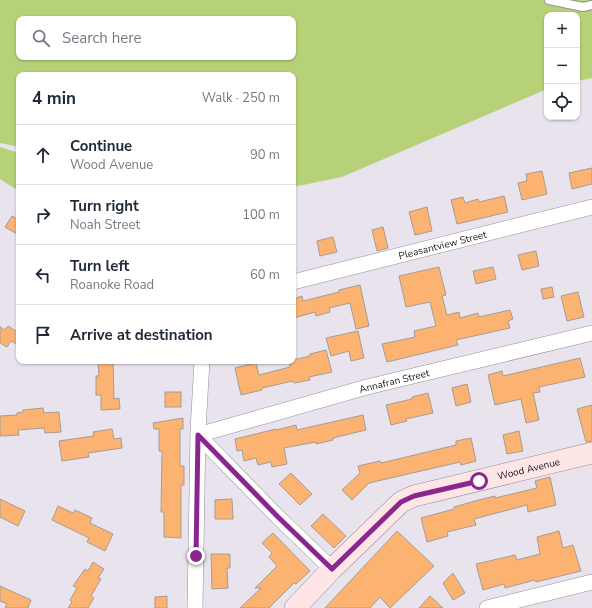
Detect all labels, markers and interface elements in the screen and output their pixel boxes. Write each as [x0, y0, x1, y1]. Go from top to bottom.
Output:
map controls [544, 12, 580, 120]
button: + [544, 12, 580, 48]
search box [16, 16, 296, 60]
icon: search [30, 27, 52, 49]
text: Search here [62, 28, 142, 48]
button: − [544, 48, 580, 84]
button: locate [544, 84, 580, 120]
text: 4 min [32, 87, 76, 110]
text: Walk · 250 m [202, 89, 280, 107]
text: Continue [70, 136, 132, 156]
icon: ahead [32, 144, 54, 166]
text: 90 m [250, 146, 280, 164]
text: Wood Avenue [70, 156, 153, 174]
text: Turn right [70, 196, 139, 216]
icon: right [32, 204, 54, 226]
text: 100 m [242, 206, 280, 224]
text: Noah Street [70, 216, 140, 234]
street label: Pleasantview Street [397, 228, 489, 263]
text: Turn left [70, 256, 129, 276]
icon: left [32, 264, 54, 286]
text: 60 m [250, 266, 280, 284]
text: Roanoke Road [70, 276, 154, 294]
icon: arrive [32, 324, 54, 346]
text: Arrive at destination [70, 325, 213, 345]
street label: Annafran Street [358, 366, 431, 397]
street label: Wood Avenue [496, 455, 561, 484]
route start [470, 472, 488, 490]
route end [187, 547, 205, 565]

